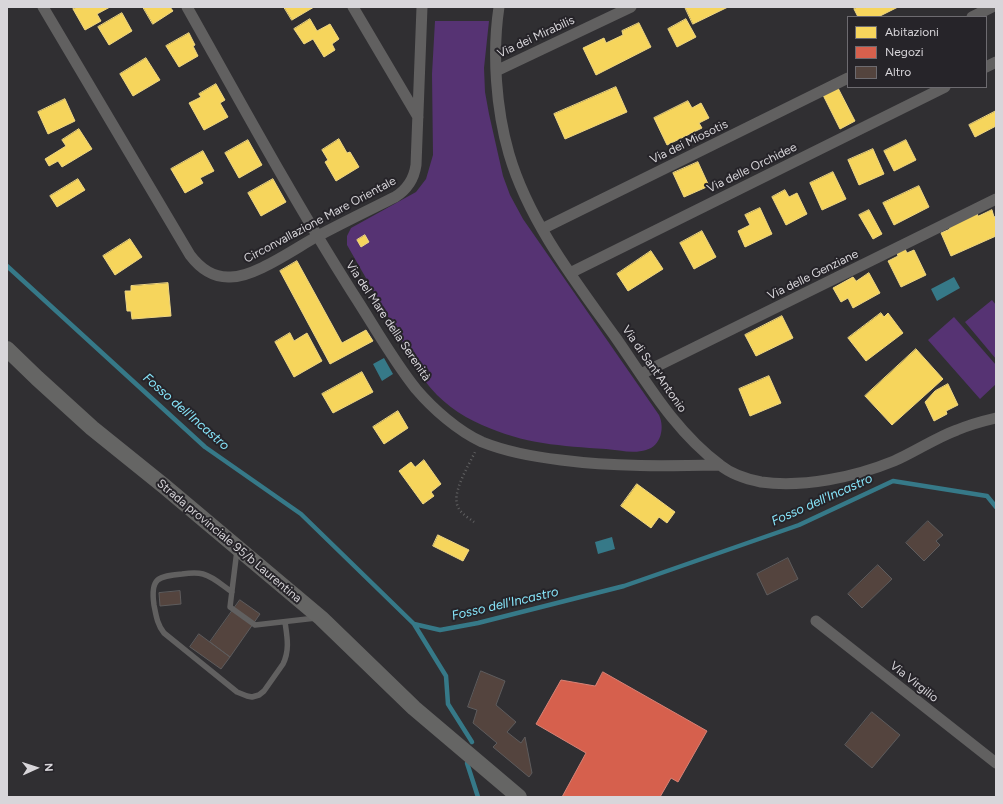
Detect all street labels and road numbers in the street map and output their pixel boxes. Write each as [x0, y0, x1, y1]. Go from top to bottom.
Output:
street label: Via dei Mirabilis [495, 13, 577, 61]
street label: Via dei Miosotis [648, 117, 730, 167]
street label: Via delle Orchidee [705, 140, 799, 196]
street label: Circonvallazione Mare Orientale [242, 174, 398, 266]
street label: Via delle Genziane [765, 247, 861, 303]
street label: Via del Mare della Serenità [342, 258, 434, 384]
street label: Via di Sant'Antonio [619, 323, 689, 415]
street label: Strada provinciale 95/b Laurentina [154, 476, 304, 606]
street label: Via Virgilio [887, 659, 941, 705]

